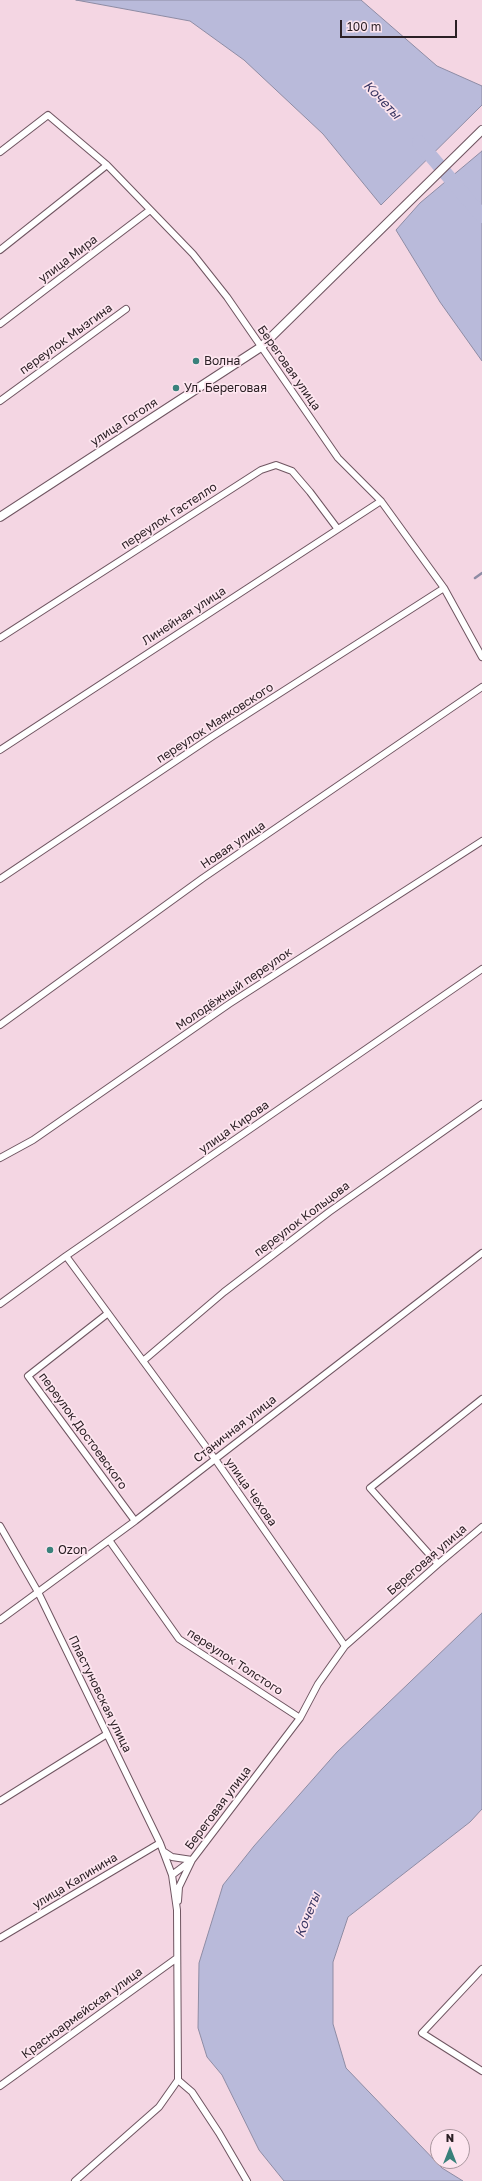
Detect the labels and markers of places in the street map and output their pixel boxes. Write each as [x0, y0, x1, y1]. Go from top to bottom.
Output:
place label: Волна [204, 354, 240, 368]
marker: Волна [191, 356, 201, 366]
place label: Ул. Береговая [184, 381, 267, 395]
marker: Ул. Береговая [171, 383, 181, 393]
place label: Ozon [58, 1543, 87, 1557]
marker: Ozon [45, 1545, 55, 1555]

